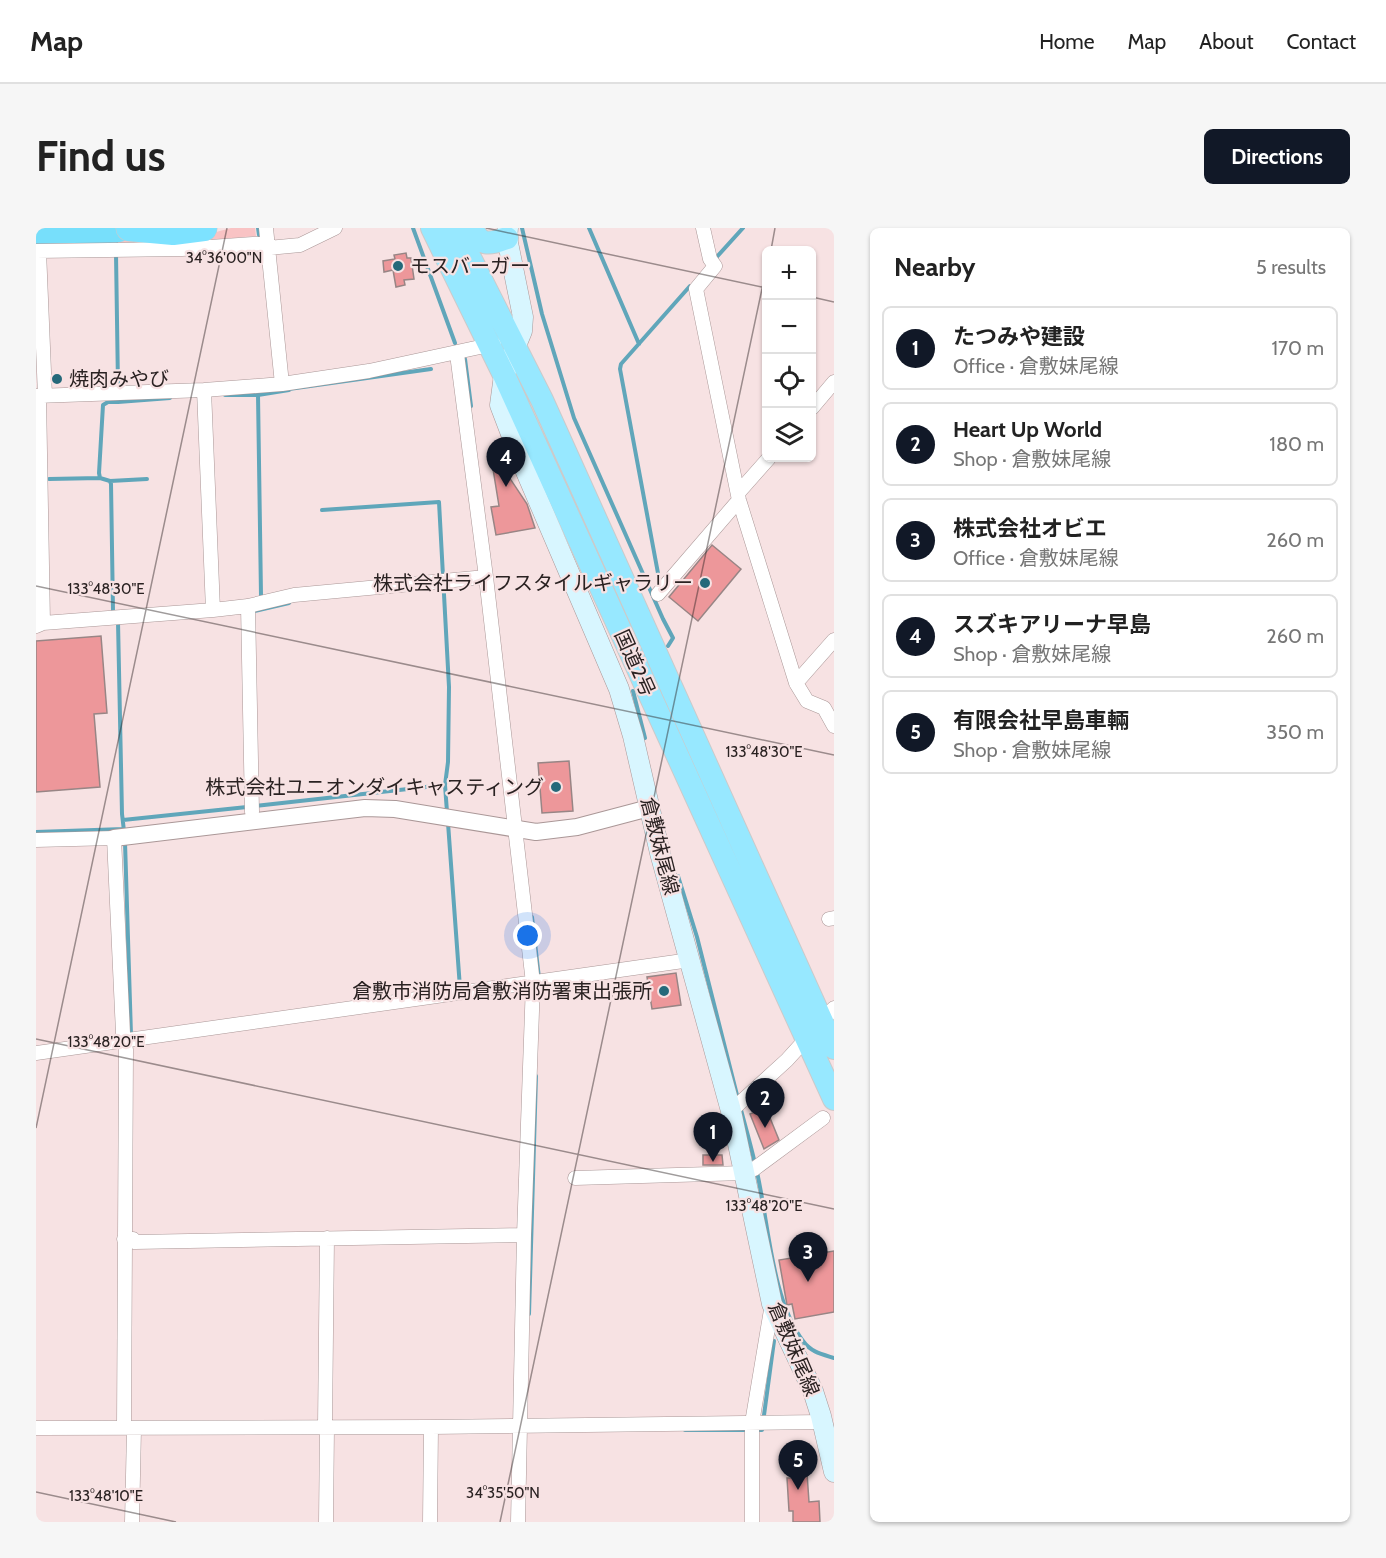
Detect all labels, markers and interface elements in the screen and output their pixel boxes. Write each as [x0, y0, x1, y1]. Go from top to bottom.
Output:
text: Map [30, 24, 83, 58]
text: Home [1039, 29, 1095, 54]
text: Map [1128, 29, 1166, 54]
text: About [1199, 29, 1253, 54]
text: Contact [1286, 29, 1356, 54]
button: Directions [1204, 129, 1350, 184]
text: Find us [36, 130, 165, 182]
map controls [762, 246, 816, 462]
button: + [762, 246, 816, 300]
text: 34°36'00"N [186, 249, 262, 267]
text: Nearby [894, 251, 975, 283]
place label: モスバーガー [410, 254, 530, 278]
text: 5 results [1256, 255, 1326, 279]
marker: モスバーガー [391, 259, 405, 273]
button: − [762, 300, 816, 354]
text: たつみや建設 [953, 323, 1085, 350]
text: 1 [912, 336, 919, 360]
text: 170 m [1272, 336, 1324, 360]
button: locate [762, 354, 816, 408]
text: Office · 倉敷妹尾線 [953, 354, 1119, 378]
place label: 焼肉みやび [69, 367, 169, 391]
marker: 焼肉みやび [50, 372, 64, 386]
button: layers [762, 408, 816, 462]
text: Heart Up World [953, 416, 1102, 443]
text: 2 [910, 432, 921, 456]
text: 180 m [1269, 432, 1324, 456]
pin: 4 [486, 438, 526, 487]
text: Shop · 倉敷妹尾線 [953, 447, 1111, 471]
text: 株式会社オビエ [953, 515, 1107, 542]
text: 3 [910, 528, 921, 552]
text: 260 m [1266, 528, 1324, 552]
text: Office · 倉敷妹尾線 [953, 546, 1119, 570]
place label: 株式会社ライフスタイルギャラリー [373, 571, 693, 595]
marker: 株式会社ライフスタイルギャラリー [698, 576, 712, 590]
text: 133°48'30"E [67, 580, 145, 598]
text: スズキアリーナ早島 [953, 611, 1151, 638]
text: 4 [909, 624, 922, 648]
text: 260 m [1266, 624, 1324, 648]
street label: 国道2号 [610, 626, 660, 700]
text: Shop · 倉敷妹尾線 [953, 642, 1111, 666]
text: 有限会社早島車輛 [953, 707, 1129, 734]
text: 5 [910, 720, 921, 744]
text: 350 m [1266, 720, 1324, 744]
text: Shop · 倉敷妹尾線 [953, 738, 1111, 762]
text: 133°48'30"E [725, 743, 803, 761]
place label: 株式会社ユニオンダイキャスティング [205, 775, 544, 799]
marker: 株式会社ユニオンダイキャスティング [549, 780, 563, 794]
street label: 倉敷妹尾線 [636, 795, 684, 897]
your location [513, 921, 542, 950]
place label: 倉敷市消防局倉敷消防署東出張所 [352, 979, 652, 1003]
marker: 倉敷市消防局倉敷消防署東出張所 [657, 984, 671, 998]
text: 133°48'20"E [68, 1033, 144, 1051]
pin: 2 [746, 1078, 784, 1128]
pin: 1 [694, 1112, 732, 1162]
text: 133°48'20"E [726, 1197, 802, 1215]
pin: 3 [788, 1232, 828, 1282]
street label: 倉敷妹尾線 [763, 1298, 825, 1400]
pin: 5 [778, 1440, 818, 1490]
text: 34°35'50"N [466, 1484, 540, 1502]
text: 133°48'10"E [69, 1487, 143, 1505]

